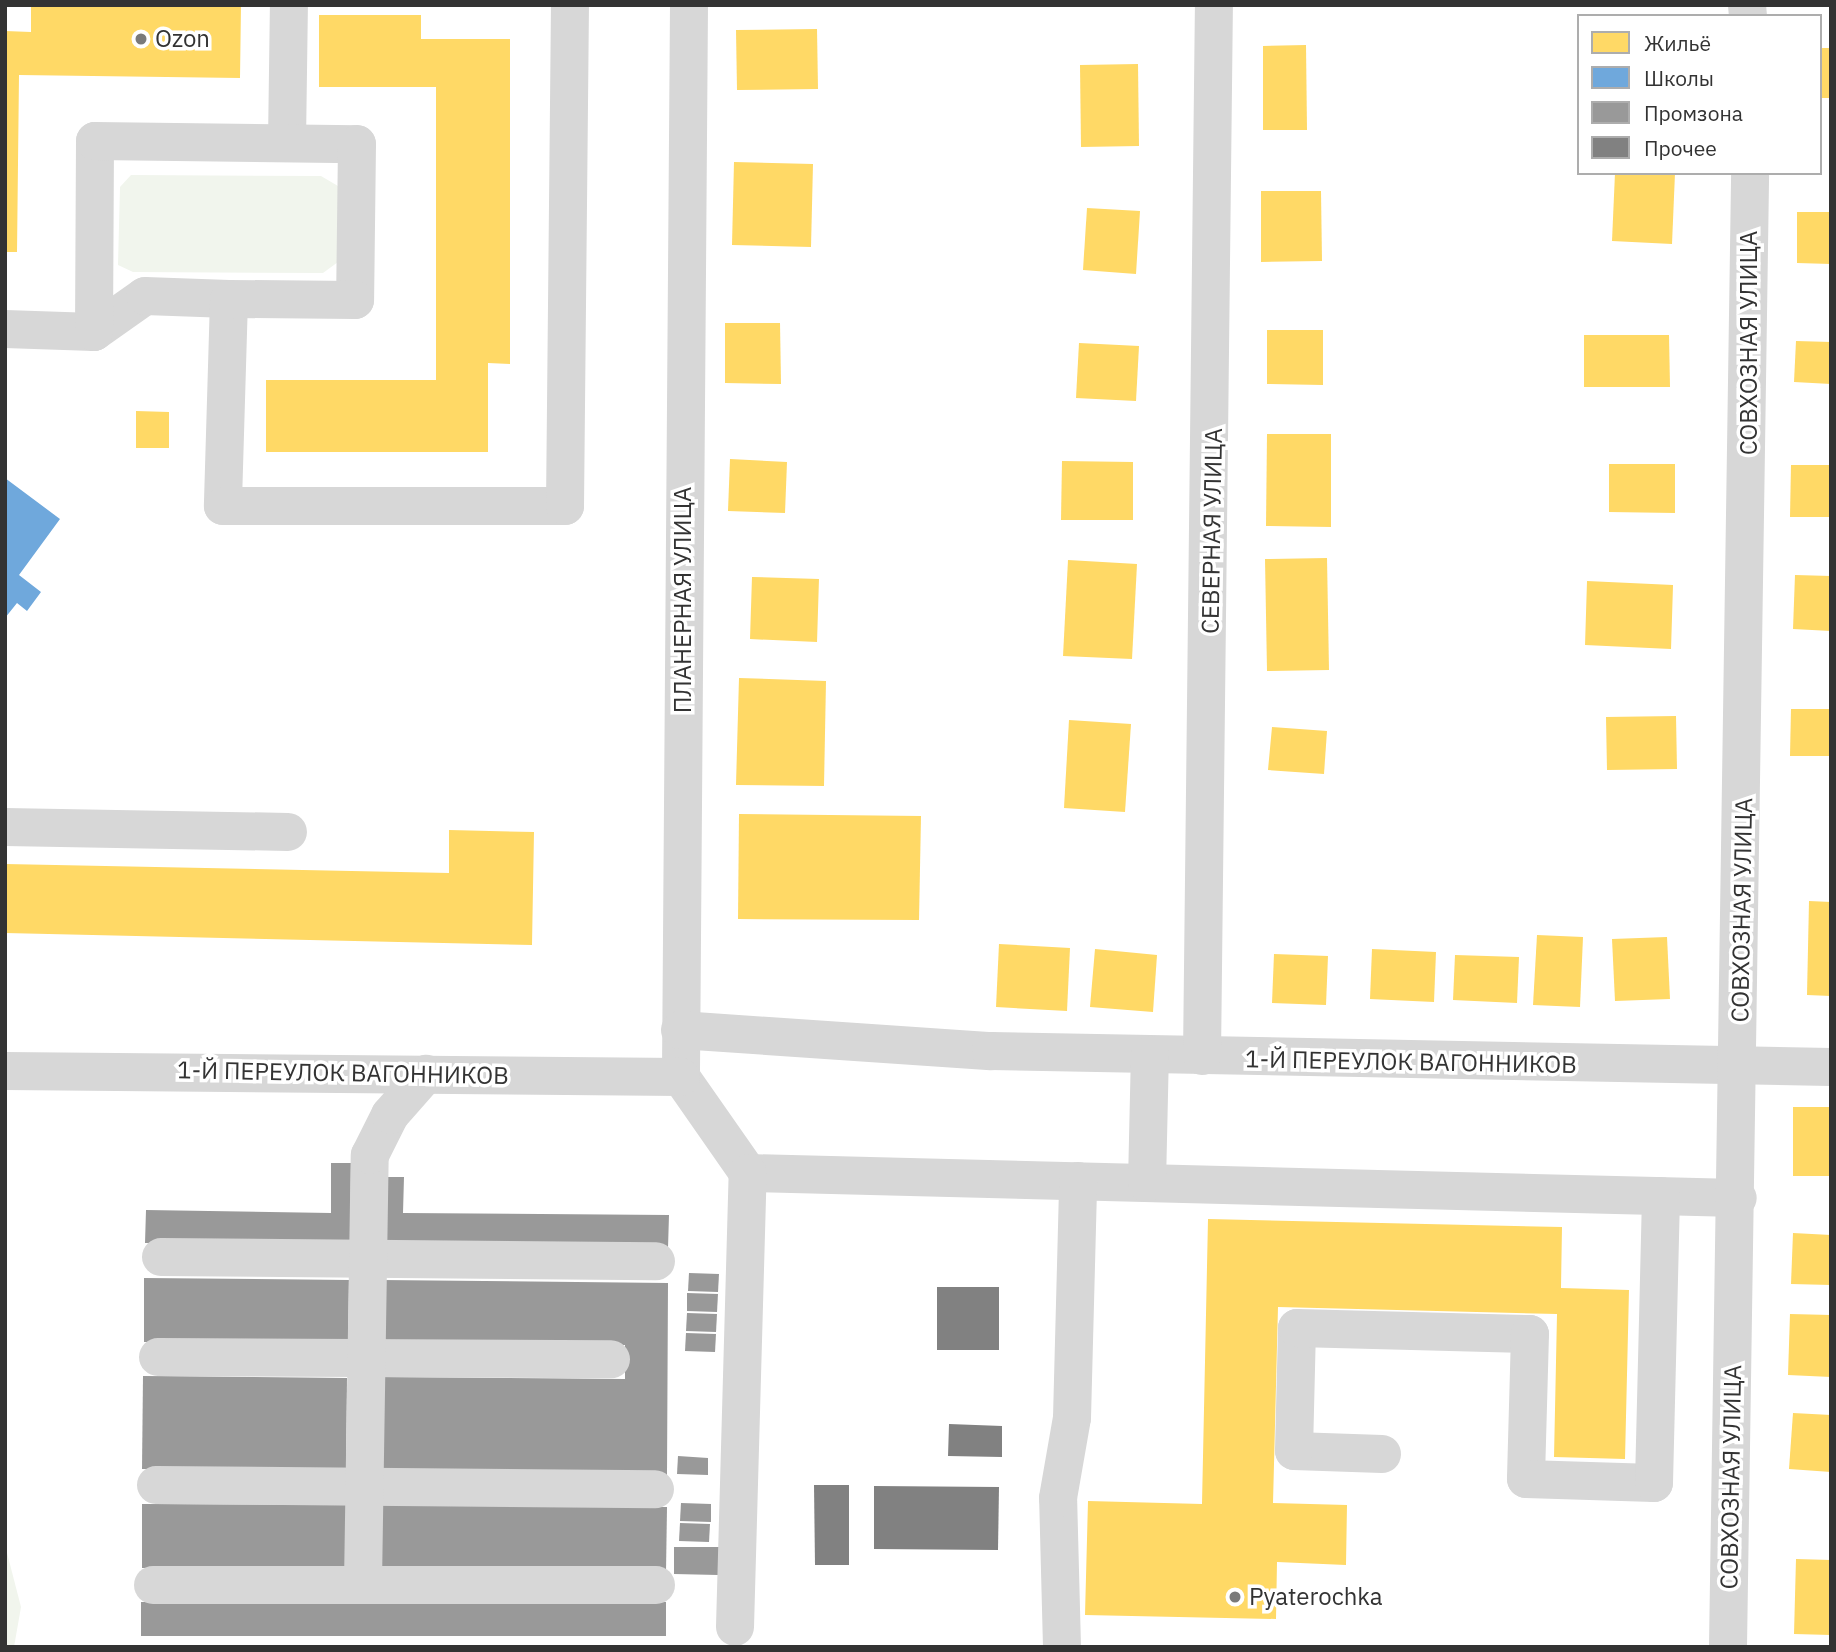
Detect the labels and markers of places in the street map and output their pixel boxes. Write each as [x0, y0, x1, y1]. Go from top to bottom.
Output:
place label: Ozon [155, 25, 210, 53]
marker: Ozon [133, 31, 149, 47]
place label: Pyaterochka [1249, 1583, 1383, 1611]
marker: Pyaterochka [1227, 1589, 1243, 1605]

